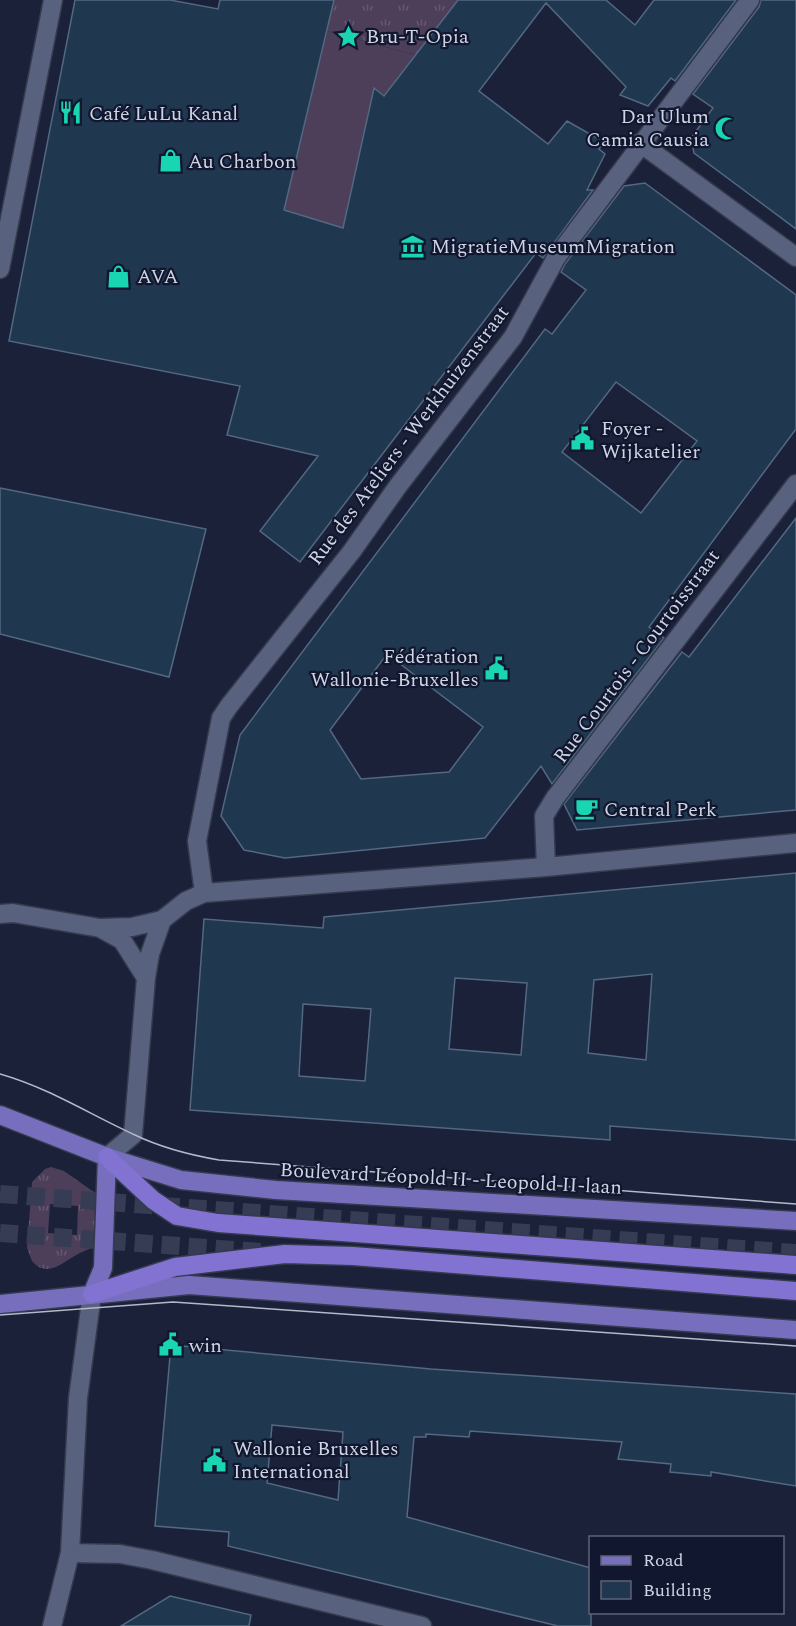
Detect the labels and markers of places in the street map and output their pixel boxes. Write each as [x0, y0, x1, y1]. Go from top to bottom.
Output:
place label: Bru-T-Opia [366, 22, 469, 52]
place icon: Bru-T-Opia [335, 23, 361, 49]
place label: Café LuLu Kanal [89, 99, 238, 129]
restaurant icon: Café LuLu Kanal [58, 100, 84, 126]
place label: Dar Ulum Camia Causia [586, 102, 709, 155]
mosque icon: Dar Ulum Camia Causia [714, 115, 740, 141]
place label: Au Charbon [188, 147, 296, 177]
shop icon: Au Charbon [157, 148, 183, 174]
place label: MigratieMuseumMigration [431, 232, 675, 262]
museum icon: MigratieMuseumMigration [400, 233, 426, 259]
place label: AVA [137, 262, 179, 292]
shop icon: AVA [106, 263, 132, 289]
place label: Foyer - Wijkatelier [601, 414, 700, 467]
public building icon: Foyer - Wijkatelier [570, 426, 596, 452]
place label: Fédération Wallonie-Bruxelles [311, 642, 479, 695]
public building icon: Fédération Wallonie-Bruxelles [484, 655, 510, 681]
place label: Central Perk [604, 795, 717, 825]
cafe icon: Central Perk [573, 796, 599, 822]
place label: win [188, 1331, 222, 1361]
public building icon: win [158, 1332, 184, 1358]
place label: Wallonie Bruxelles International [233, 1434, 399, 1487]
public building icon: Wallonie Bruxelles International [202, 1447, 228, 1473]

